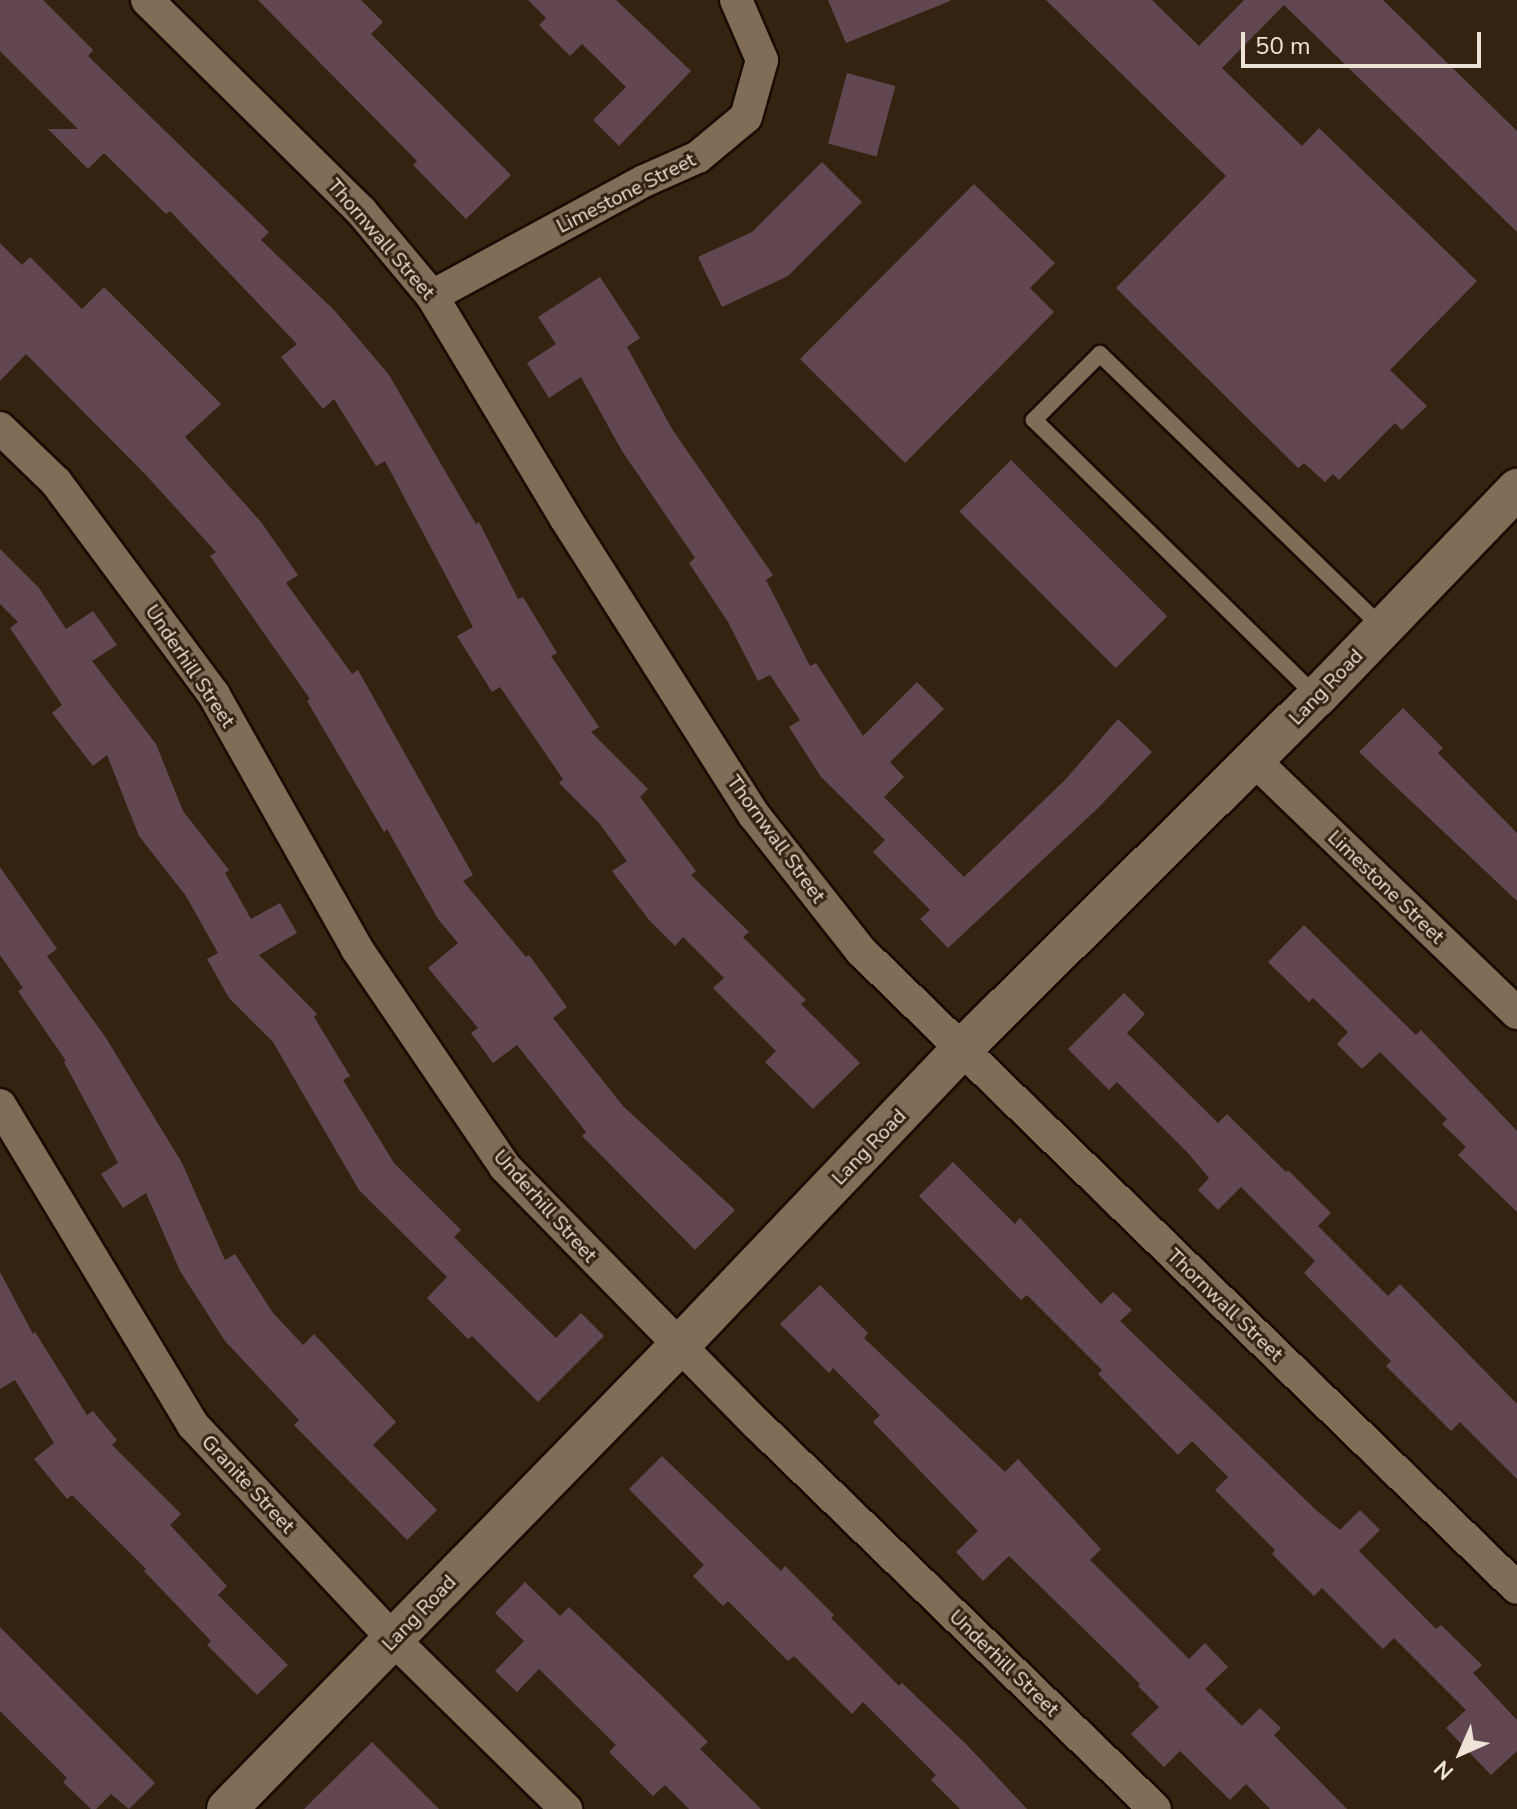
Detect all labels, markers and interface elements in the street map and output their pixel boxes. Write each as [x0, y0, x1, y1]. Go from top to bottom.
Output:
scale bar [1245, 16, 1485, 66]
text: 50 m [1255, 30, 1311, 62]
street label: Limestone Street [553, 148, 699, 238]
street label: Thornwall Street [322, 174, 440, 304]
street label: Underhill Street [140, 600, 240, 732]
street label: Lang Road [1284, 644, 1368, 730]
street label: Thornwall Street [722, 771, 830, 907]
street label: Limestone Street [1323, 825, 1449, 949]
street label: Lang Road [827, 1104, 911, 1190]
street label: Underhill Street [488, 1145, 602, 1267]
street label: Thornwall Street [1162, 1244, 1288, 1366]
street label: Granite Street [196, 1430, 300, 1538]
street label: Lang Road [377, 1570, 461, 1656]
street label: Underhill Street [944, 1605, 1064, 1721]
north arrow [1421, 1713, 1501, 1793]
text: N [1428, 1754, 1460, 1786]

